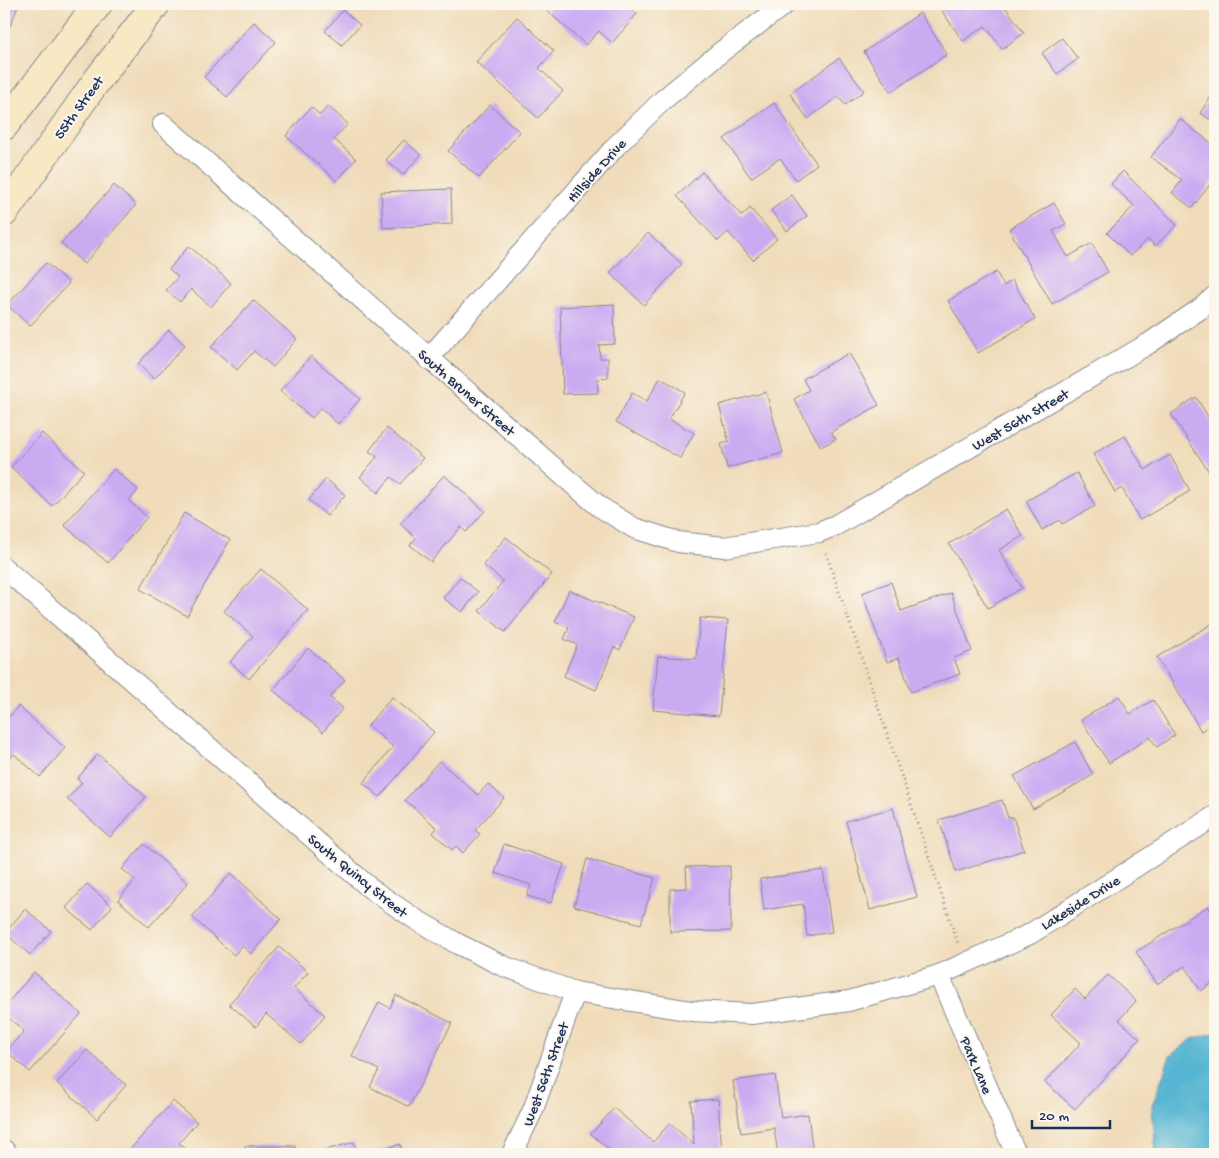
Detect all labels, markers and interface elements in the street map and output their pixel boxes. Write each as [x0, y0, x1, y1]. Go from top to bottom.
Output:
street label: 55th Street [51, 72, 110, 143]
street label: Hillside Drive [564, 135, 631, 207]
street label: South Bruner Street [413, 346, 520, 442]
street label: West 56th Street [969, 385, 1074, 456]
street label: South Quincy Street [303, 831, 412, 923]
street label: Lakeside Drive [1038, 872, 1124, 935]
street label: West 56th Street [520, 1019, 575, 1129]
street label: Park Lane [955, 1033, 995, 1098]
scale bar [1032, 1098, 1109, 1130]
text: 20 m [1039, 1108, 1069, 1126]

